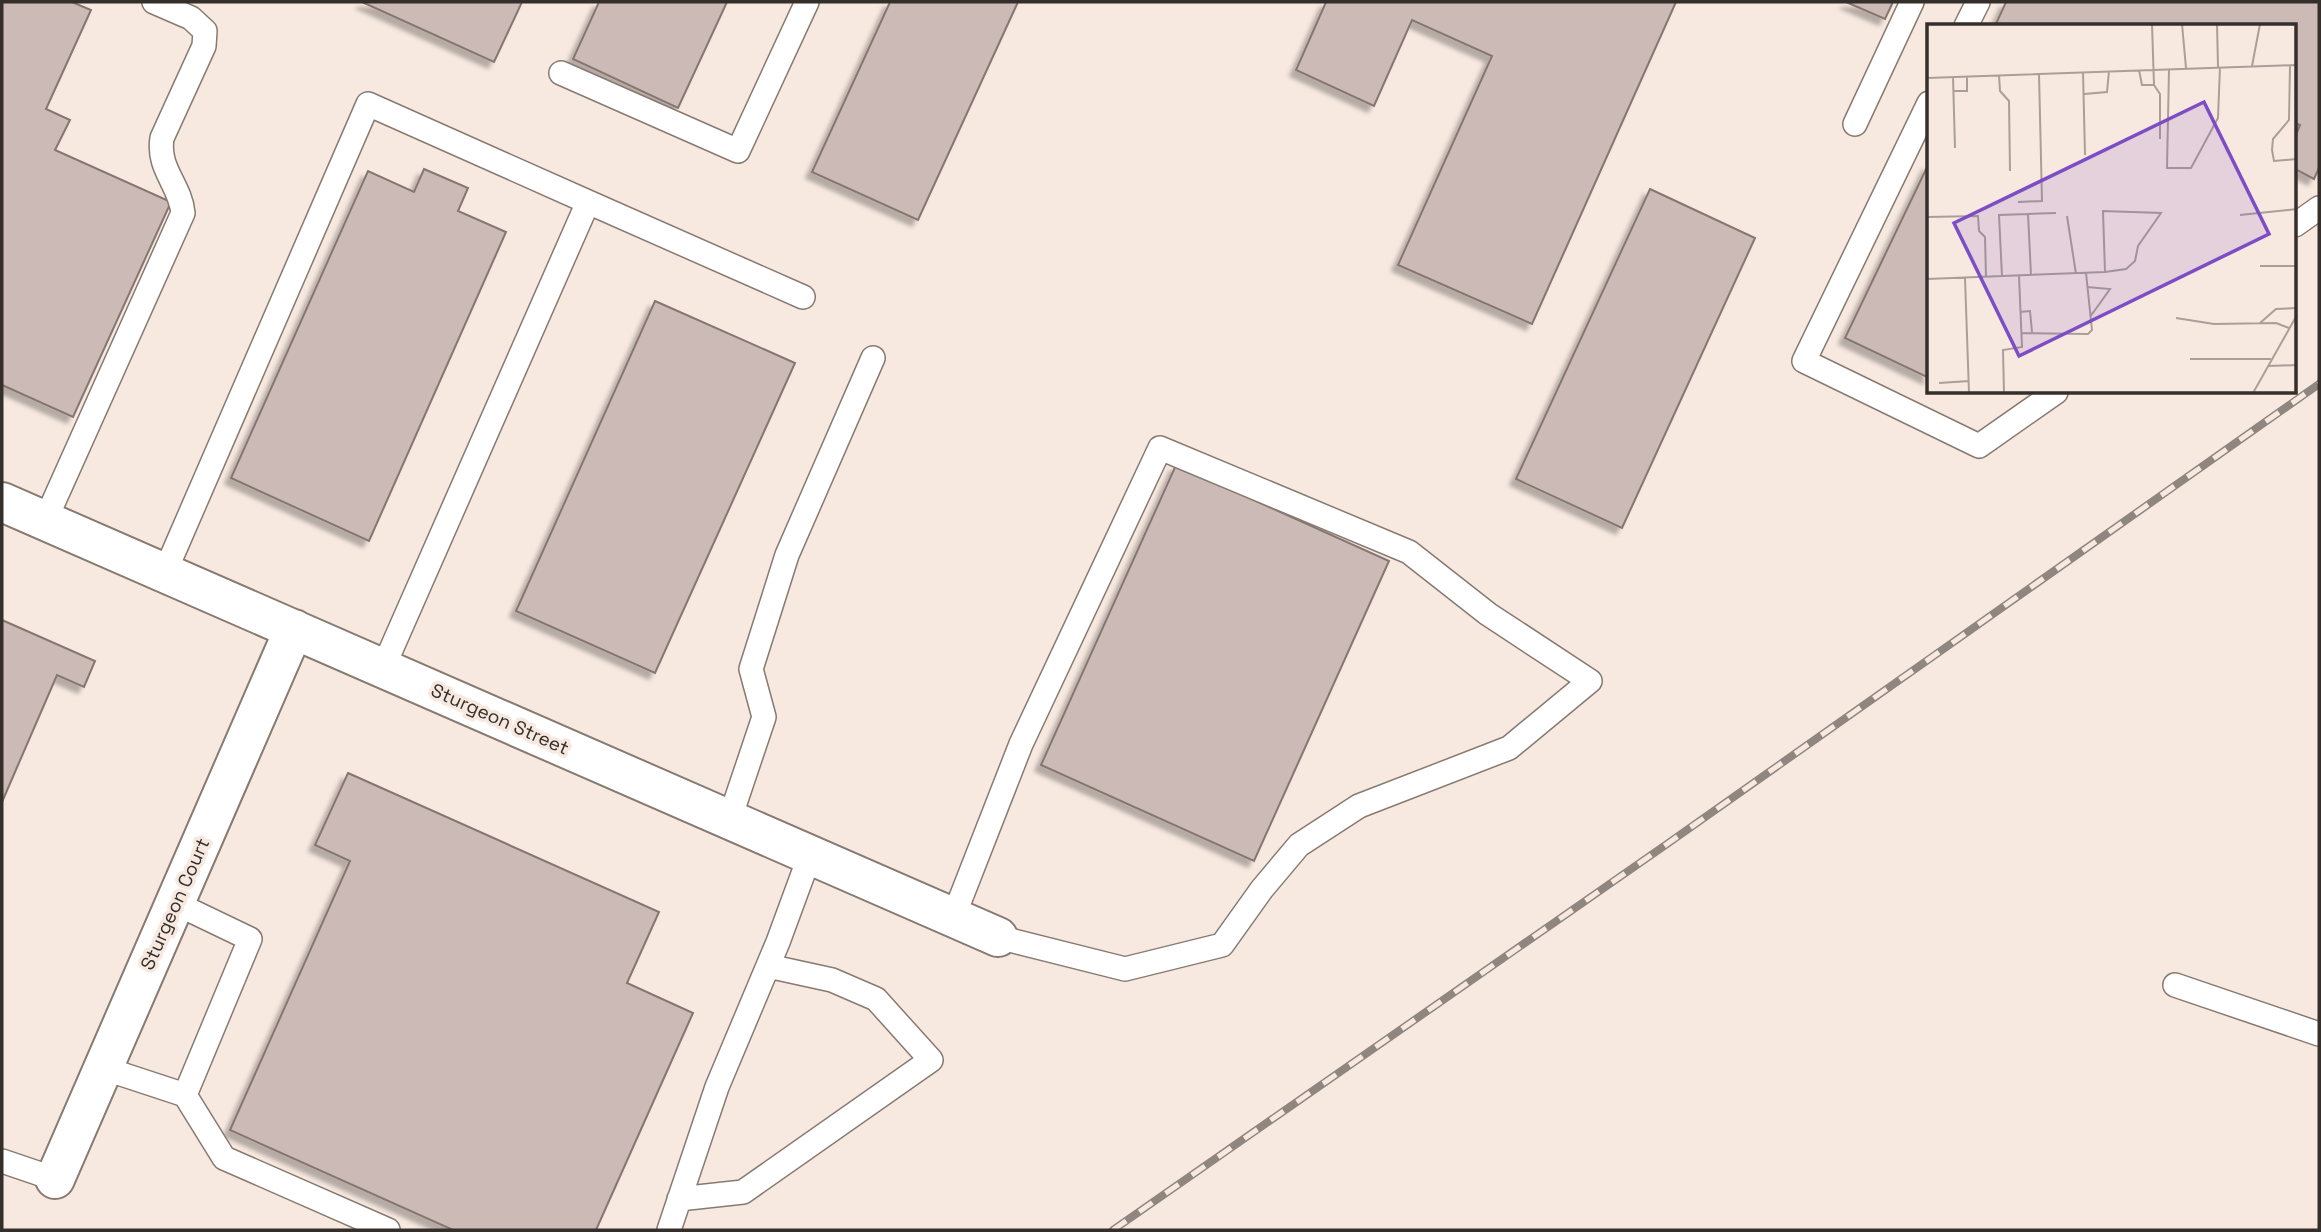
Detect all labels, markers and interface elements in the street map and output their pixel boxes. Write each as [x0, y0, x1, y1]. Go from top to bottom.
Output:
inset map [1927, 24, 2296, 394]
street label: Sturgeon Street [427, 677, 573, 761]
street label: Sturgeon Court [135, 834, 215, 974]

